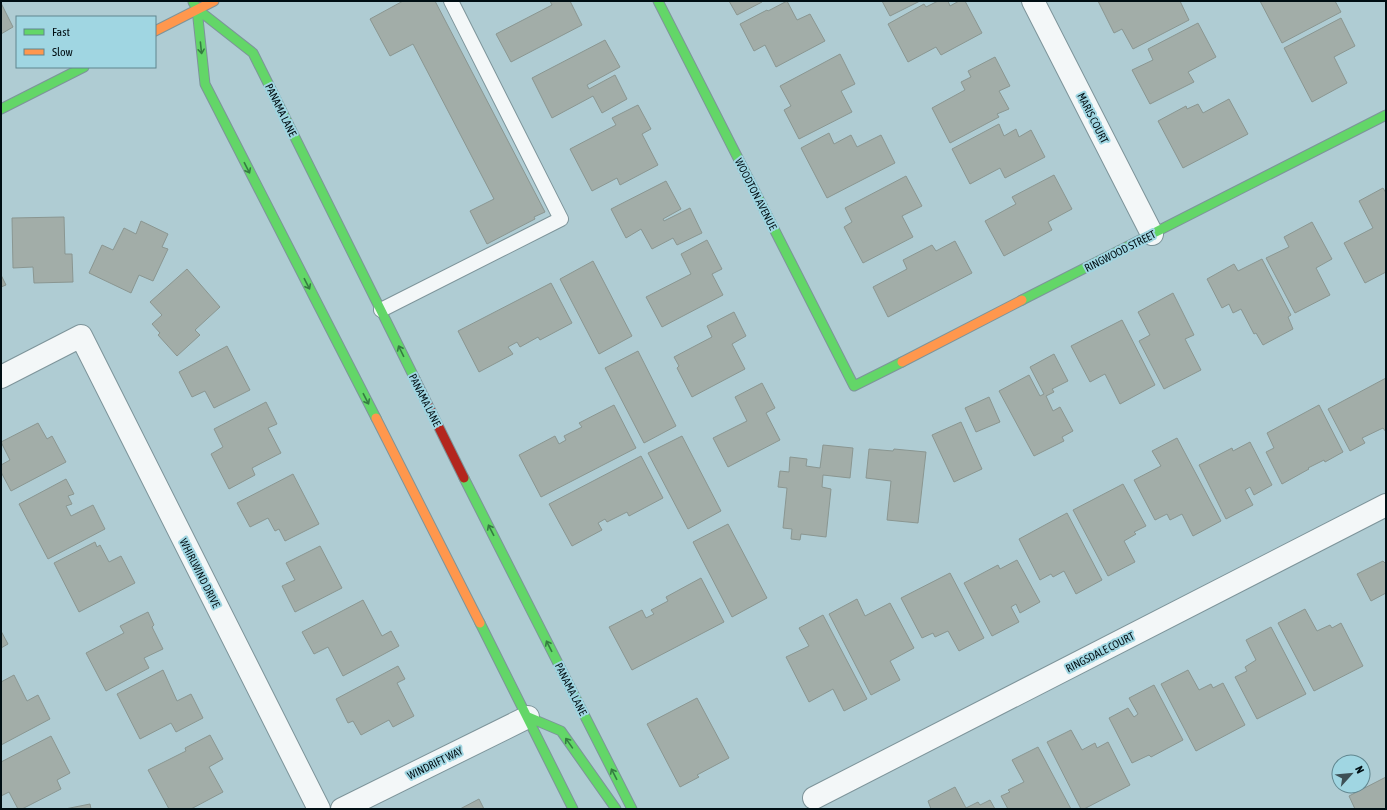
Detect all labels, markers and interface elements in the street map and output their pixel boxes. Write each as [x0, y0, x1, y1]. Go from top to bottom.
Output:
legend [16, 16, 156, 68]
text: Fast [52, 25, 70, 39]
one-way arrow [197, 41, 205, 54]
text: Slow [52, 45, 73, 59]
street label: PANAMA LANE [263, 82, 299, 139]
street label: MARIS COURT [1075, 91, 1111, 145]
street label: WOODTON AVENUE [733, 156, 779, 232]
one-way arrow [244, 162, 252, 174]
street label: RINGWOOD STREET [1082, 228, 1158, 274]
one-way arrow [303, 277, 311, 289]
one-way arrow [397, 345, 404, 357]
street label: PANAMA LANE [407, 372, 443, 429]
one-way arrow [363, 393, 370, 405]
one-way arrow [486, 524, 494, 536]
street label: WHIRLWIND DRIVE [177, 537, 223, 610]
street label: RINGSDALE COURT [1064, 630, 1136, 674]
one-way arrow [545, 640, 552, 652]
street label: PANAMA LANE [553, 661, 589, 718]
one-way arrow [565, 737, 573, 748]
street label: WINDRIFT WAY [405, 744, 465, 782]
north arrow [1331, 754, 1371, 794]
text: N [1353, 764, 1367, 775]
one-way arrow [610, 768, 617, 780]

